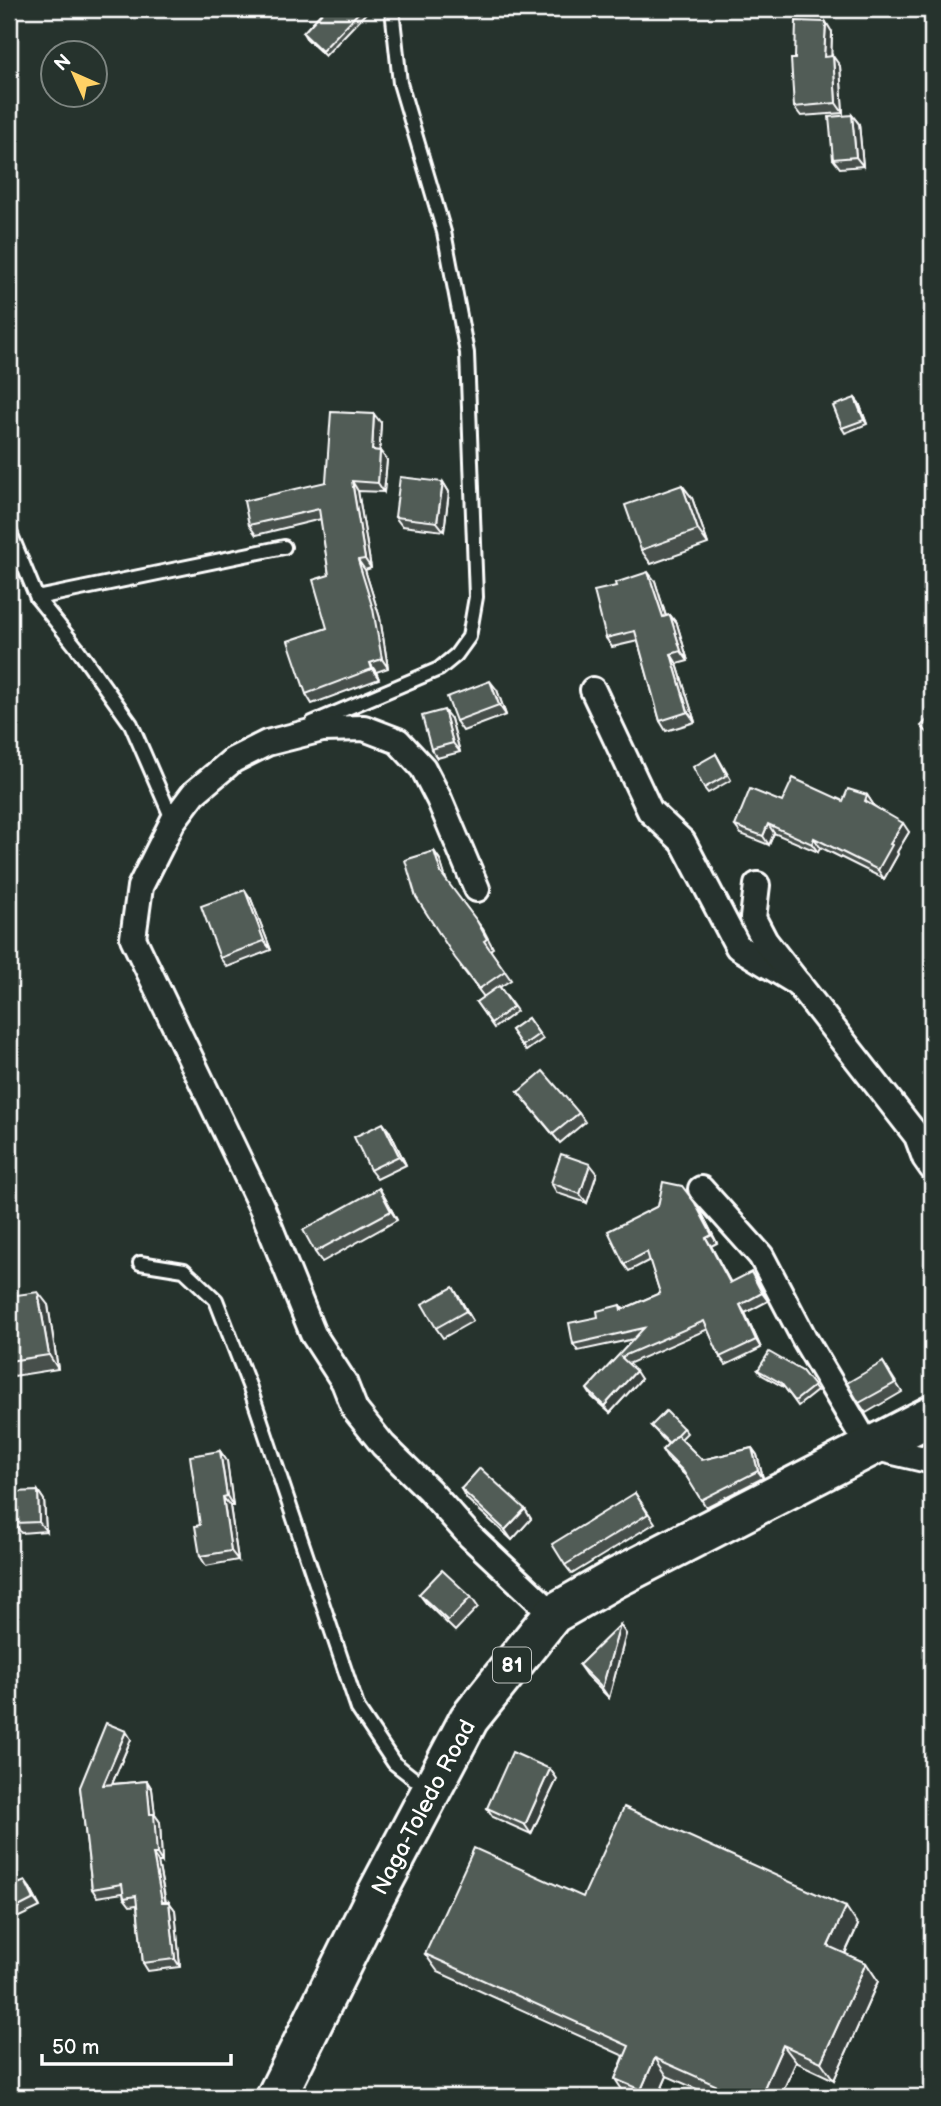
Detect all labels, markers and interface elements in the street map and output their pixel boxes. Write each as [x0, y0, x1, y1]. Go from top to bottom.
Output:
north arrow [38, 38, 108, 108]
text: N [50, 50, 76, 76]
road number: 81 [493, 1648, 531, 1682]
street label: Naga-Toledo Road [366, 1715, 482, 1900]
scale bar [42, 2022, 231, 2066]
text: 50 m [52, 2035, 99, 2060]

